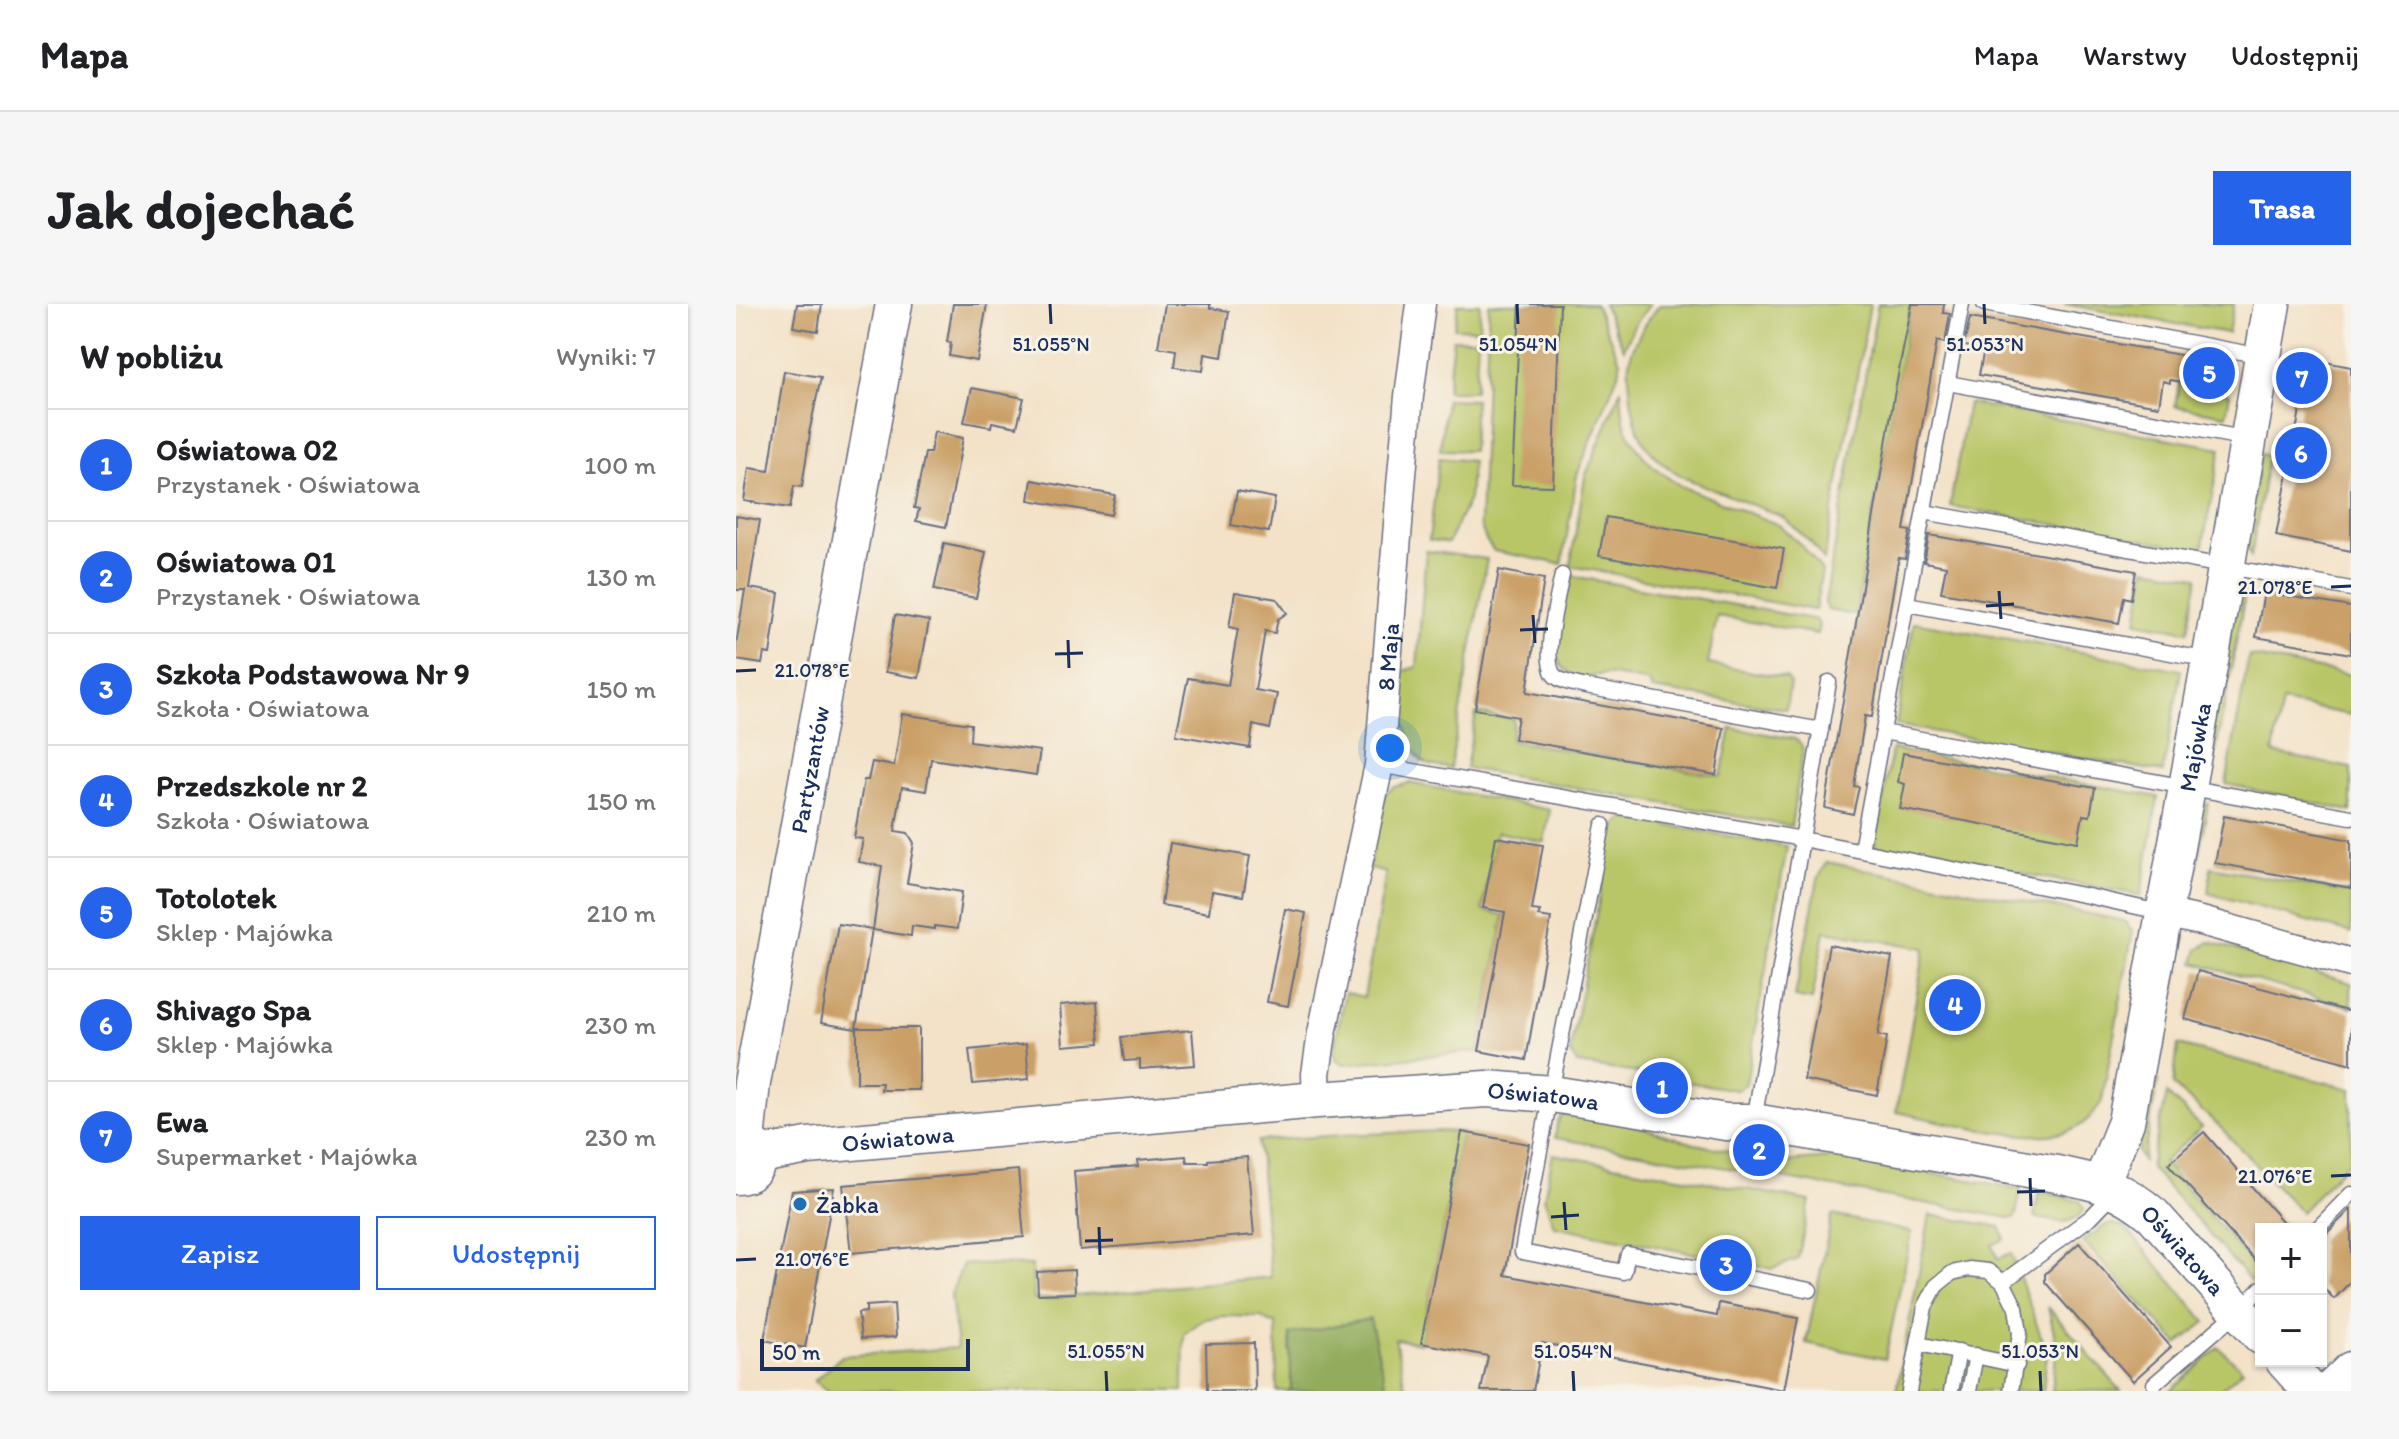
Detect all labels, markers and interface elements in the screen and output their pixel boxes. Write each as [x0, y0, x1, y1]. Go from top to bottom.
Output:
text: Mapa [40, 32, 128, 78]
text: Mapa [1974, 38, 2039, 72]
text: Warstwy [2083, 38, 2187, 72]
text: Udostępnij [2231, 38, 2359, 72]
button: Trasa [2213, 171, 2351, 245]
text: Jak dojechać [48, 175, 354, 242]
text: 51.055°N [1012, 332, 1090, 356]
text: 51.054°N [1479, 332, 1557, 356]
text: 51.053°N [1946, 332, 2024, 356]
text: W pobliżu [80, 336, 223, 377]
text: Wyniki: 7 [556, 340, 656, 372]
pin: 5 [2183, 343, 2235, 403]
pin: 7 [2276, 348, 2328, 408]
pin: 6 [2275, 423, 2327, 483]
text: Oświatowa 02 [156, 431, 338, 468]
text: 1 [100, 449, 112, 481]
text: 100 m [584, 449, 656, 481]
text: Przystanek · Oświatowa [156, 468, 420, 500]
text: Oświatowa 01 [156, 543, 336, 580]
text: 2 [99, 561, 113, 593]
text: 130 m [586, 561, 656, 593]
text: 21.078°E [2238, 575, 2312, 599]
text: Przystanek · Oświatowa [156, 580, 420, 612]
street label: 8 Maja [1370, 622, 1405, 692]
text: Szkoła Podstawowa Nr 9 [156, 655, 470, 692]
text: 21.078°E [775, 658, 849, 682]
text: 3 [99, 673, 113, 705]
text: 150 m [587, 673, 656, 705]
text: Szkoła · Oświatowa [156, 692, 369, 724]
street label: Majówka [2172, 700, 2217, 794]
street label: Partyzantów [783, 704, 835, 835]
your location [1370, 728, 1410, 768]
text: Przedszkole nr 2 [156, 767, 367, 804]
text: 4 [98, 785, 114, 817]
text: 150 m [587, 785, 656, 817]
text: Szkoła · Oświatowa [156, 804, 369, 836]
text: Totolotek [156, 879, 276, 916]
text: 5 [99, 897, 113, 929]
text: 210 m [587, 897, 656, 929]
text: Sklep · Majówka [156, 916, 333, 948]
pin: 4 [1929, 975, 1981, 1035]
text: Shivago Spa [156, 991, 311, 1028]
text: 6 [99, 1009, 113, 1041]
text: 230 m [584, 1009, 656, 1041]
text: Sklep · Majówka [156, 1028, 333, 1060]
pin: 1 [1636, 1058, 1688, 1118]
street label: Oświatowa [1486, 1075, 1602, 1116]
text: Ewa [156, 1103, 208, 1140]
street label: Oświatowa [840, 1118, 956, 1157]
pin: 2 [1733, 1120, 1785, 1180]
text: 7 [100, 1121, 112, 1153]
text: 230 m [584, 1121, 656, 1153]
text: Supermarket · Majówka [156, 1140, 418, 1172]
text: 21.076°E [2238, 1164, 2312, 1188]
place label: Żabka [816, 1190, 879, 1219]
marker: Żabka [791, 1195, 809, 1213]
street label: Oświatowa [2136, 1197, 2232, 1301]
button: Zapisz [80, 1216, 360, 1290]
button: Udostępnij [376, 1216, 656, 1290]
map controls [2255, 1223, 2327, 1367]
button: + [2255, 1223, 2327, 1295]
pin: 3 [1700, 1235, 1752, 1295]
text: 21.076°E [775, 1247, 849, 1271]
button: − [2255, 1295, 2327, 1367]
scale bar [760, 1335, 970, 1371]
text: 50 m [772, 1339, 821, 1366]
text: 51.055°N [1067, 1339, 1145, 1363]
text: 51.054°N [1534, 1339, 1612, 1363]
text: 51.053°N [2001, 1339, 2079, 1363]

